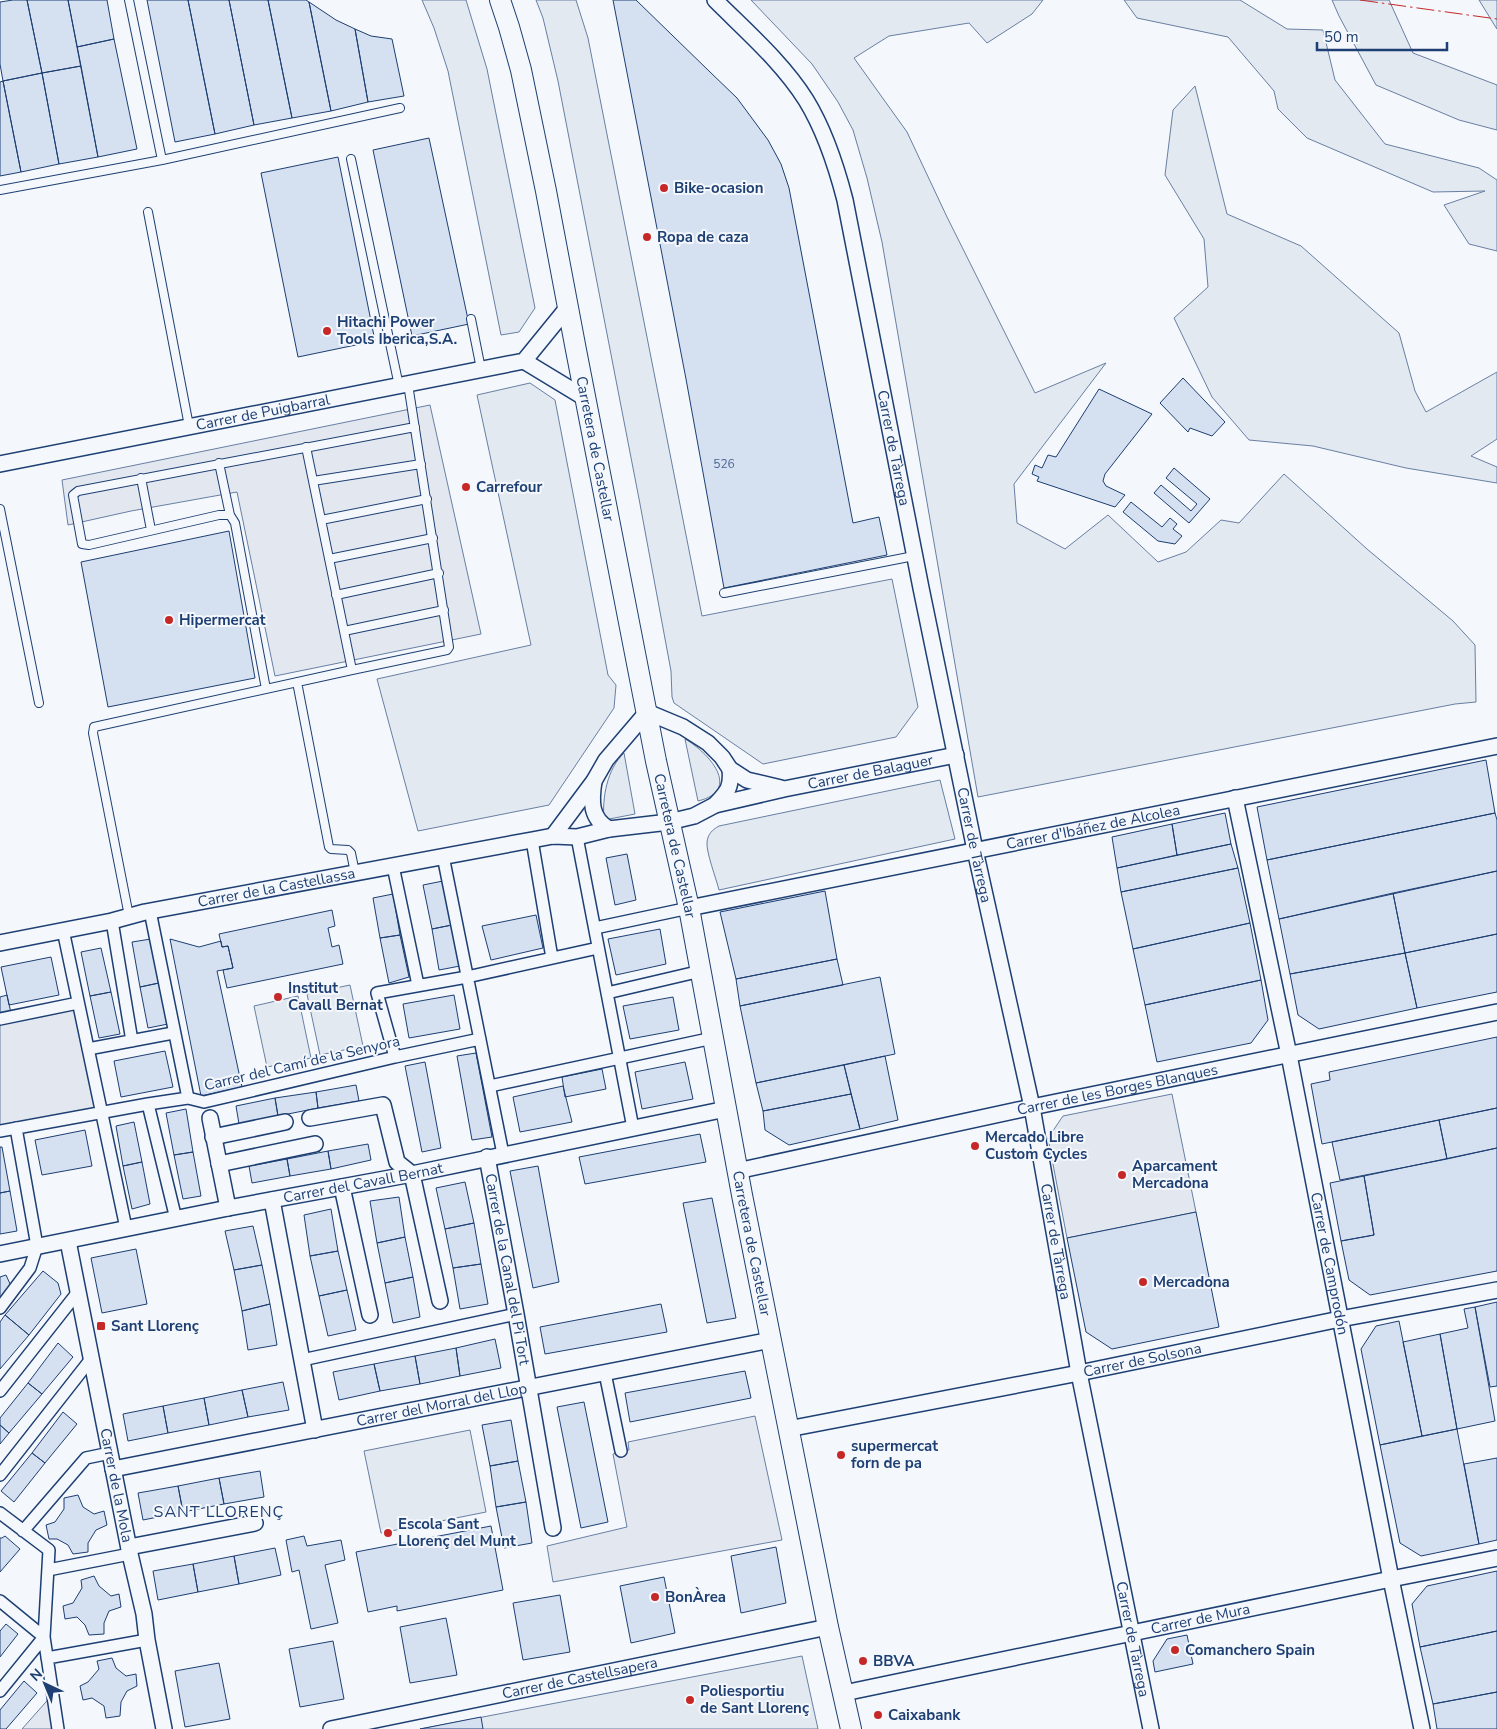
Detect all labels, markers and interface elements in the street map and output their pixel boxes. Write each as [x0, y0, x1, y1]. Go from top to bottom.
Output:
scale bar [1317, 20, 1447, 52]
text: 50 m [1324, 27, 1359, 47]
place label: Bike-ocasion [674, 178, 764, 198]
marker: Bike-ocasion [658, 182, 670, 194]
place label: Ropa de caza [657, 227, 749, 247]
marker: Ropa de caza [641, 231, 653, 243]
place label: Hitachi Power Tools Iberica,S.A. [337, 312, 457, 349]
marker: Hitachi Power Tools Iberica,S.A. [321, 325, 333, 337]
street label: Carretera de Castellar [571, 374, 619, 524]
street label: Carrer de Tàrrega [872, 388, 915, 508]
street label: Carrer de Puigbarral [194, 389, 332, 435]
house number: 526 [713, 456, 735, 472]
place label: Carrefour [476, 477, 542, 497]
marker: Carrefour [460, 481, 472, 493]
place label: Hipermercat [179, 610, 266, 630]
marker: Hipermercat [163, 614, 175, 626]
street label: Carrer de Balaguer [806, 750, 935, 794]
street label: Carretera de Castellar [649, 771, 701, 920]
street label: Carrer de Tàrrega [952, 785, 996, 905]
street label: Carrer d'Ibáñez de Alcolea [1004, 800, 1182, 854]
street label: Carrer de la Castellassa [196, 863, 357, 912]
place label: Institut Cavall Bernat [288, 978, 383, 1015]
marker: Institut Cavall Bernat [272, 991, 284, 1003]
street label: Carrer del Camí de la Senyora [202, 1031, 402, 1095]
street label: Carrer de les Borges Blanques [1015, 1059, 1220, 1120]
place label: Mercado Libre Custom Cycles [985, 1127, 1087, 1164]
marker: Mercado Libre Custom Cycles [969, 1140, 981, 1152]
place label: Aparcament Mercadona [1132, 1156, 1217, 1193]
street label: Carrer del Cavall Bernat [282, 1158, 445, 1208]
street label: Carretera de Castellar [728, 1169, 776, 1318]
marker: Aparcament Mercadona [1116, 1169, 1128, 1181]
street label: Carrer de la Canal del Pi Tort [480, 1172, 535, 1367]
street label: Carrer de Tàrrega [1036, 1182, 1076, 1301]
street label: Carrer de Camprodón [1306, 1190, 1353, 1337]
place label: Mercadona [1153, 1272, 1230, 1292]
marker: Mercadona [1137, 1276, 1149, 1288]
place label: Sant Llorenç [111, 1316, 199, 1336]
marker: Sant Llorenç [95, 1320, 107, 1332]
street label: Carrer de Solsona [1081, 1338, 1203, 1382]
street label: Carrer del Morral del Llop [355, 1378, 529, 1431]
street label: Carrer de la Mola [95, 1426, 137, 1544]
place label: supermercat forn de pa [851, 1436, 938, 1473]
marker: supermercat forn de pa [835, 1449, 847, 1461]
district label: SANT LLORENÇ [154, 1501, 284, 1523]
place label: Escola Sant Llorenç del Munt [398, 1514, 516, 1551]
marker: Escola Sant Llorenç del Munt [382, 1527, 394, 1539]
street label: Carrer de Tàrrega [1111, 1580, 1154, 1699]
place label: BonÀrea [665, 1587, 726, 1607]
marker: BonÀrea [649, 1591, 661, 1603]
street label: Carrer de Mura [1149, 1599, 1252, 1639]
place label: Comanchero Spain [1185, 1640, 1315, 1660]
marker: Comanchero Spain [1169, 1644, 1181, 1656]
place label: BBVA [873, 1651, 915, 1671]
street label: Carrer de Castellsapera [500, 1652, 659, 1704]
marker: BBVA [857, 1655, 869, 1667]
north arrow [20, 1659, 70, 1709]
text: N [26, 1665, 47, 1685]
place label: Poliesportiu de Sant Llorenç [700, 1681, 809, 1718]
marker: Poliesportiu de Sant Llorenç [684, 1694, 696, 1706]
place label: Caixabank [888, 1705, 961, 1725]
marker: Caixabank [872, 1709, 884, 1721]

